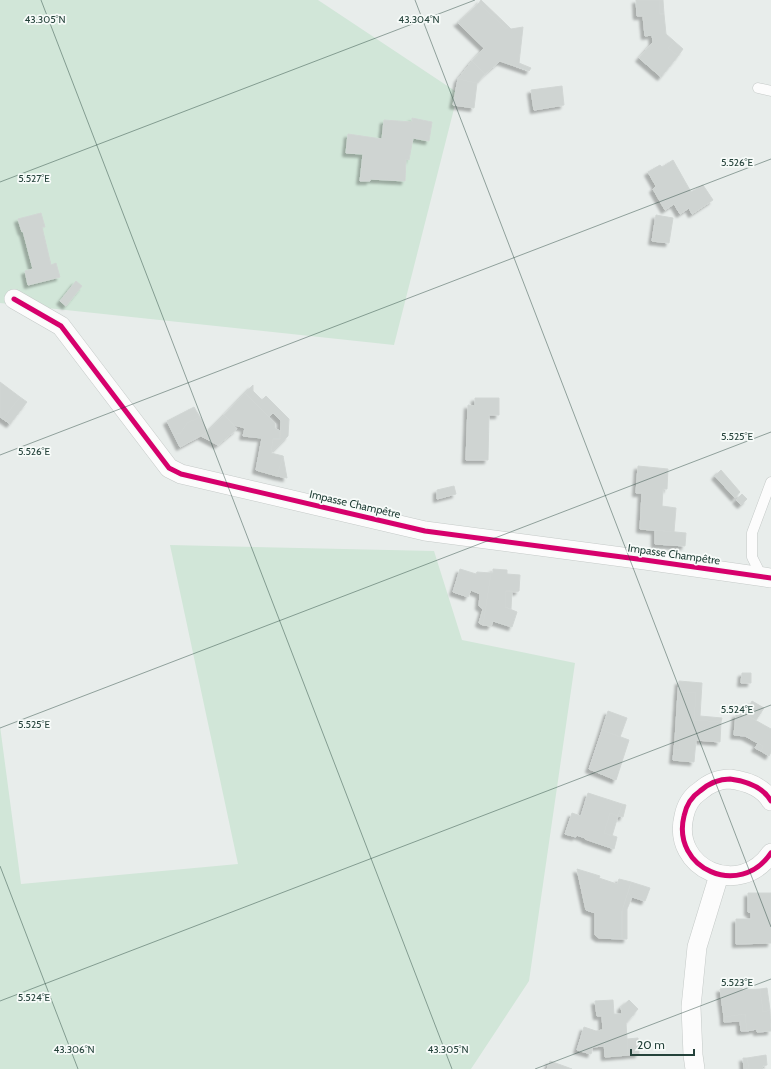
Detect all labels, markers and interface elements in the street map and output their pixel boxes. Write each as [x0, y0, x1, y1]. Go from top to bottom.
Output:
text: 43.305°N [24, 13, 66, 26]
text: 43.304°N [398, 13, 440, 26]
text: 5.526°E [721, 156, 754, 169]
text: 5.527°E [18, 172, 50, 185]
text: 5.525°E [721, 430, 753, 443]
text: 5.526°E [18, 445, 51, 458]
street label: Impasse Champêtre [308, 487, 402, 521]
street label: Impasse Champêtre [627, 541, 721, 567]
text: 5.524°E [721, 703, 754, 716]
text: 5.525°E [18, 718, 50, 731]
text: 5.523°E [721, 976, 753, 989]
text: 5.524°E [18, 991, 51, 1004]
scale bar [631, 1031, 694, 1057]
text: 20 m [637, 1037, 665, 1052]
text: 43.306°N [53, 1043, 95, 1056]
text: 43.305°N [427, 1043, 469, 1056]

